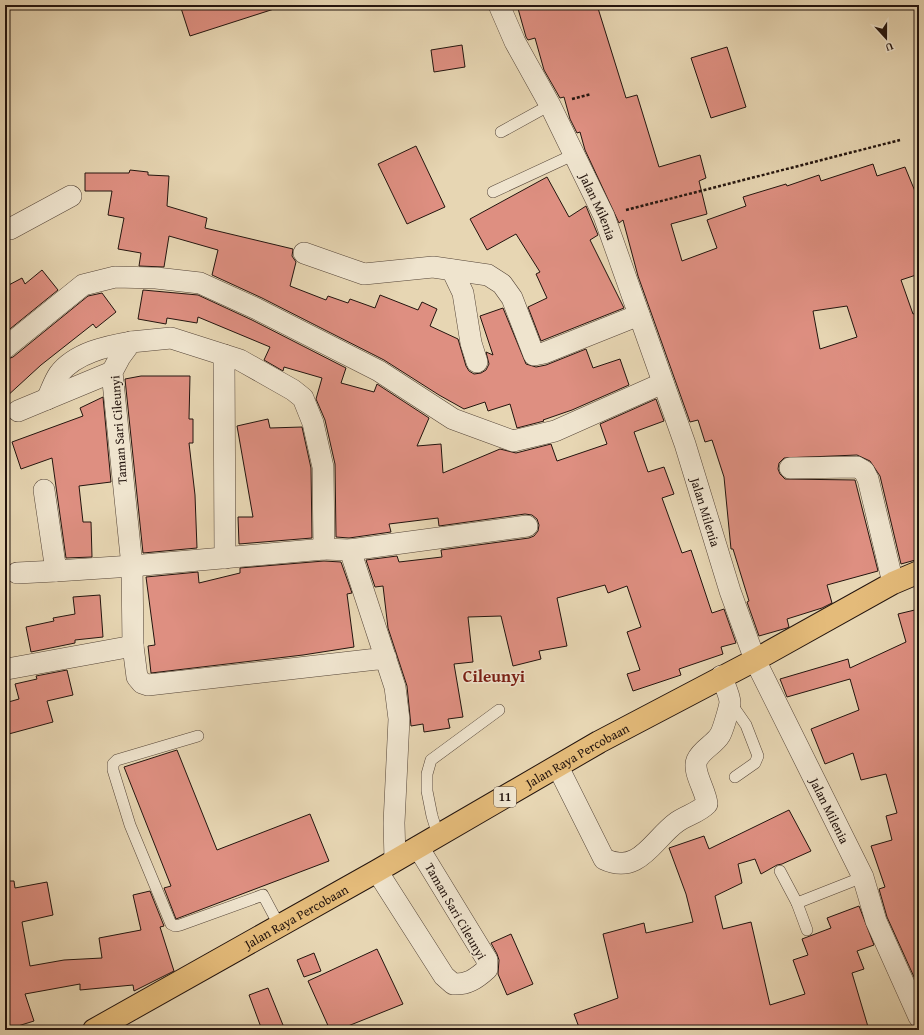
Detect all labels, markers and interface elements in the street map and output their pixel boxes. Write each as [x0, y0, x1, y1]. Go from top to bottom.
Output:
north arrow [866, 18, 906, 58]
text: U [883, 39, 896, 56]
street label: Jalan Milenia [574, 168, 621, 244]
street label: Taman Sari Cileunyi [105, 375, 132, 485]
street label: Jalan Milenia [685, 473, 725, 550]
district label: Cileunyi [463, 663, 525, 688]
street label: Jalan Raya Percobaan [521, 718, 633, 794]
street label: Jalan Milenia [804, 773, 854, 848]
road number: 11 [494, 787, 516, 807]
street label: Taman Sari Cileunyi [420, 859, 491, 964]
street label: Jalan Raya Percobaan [239, 880, 352, 955]

